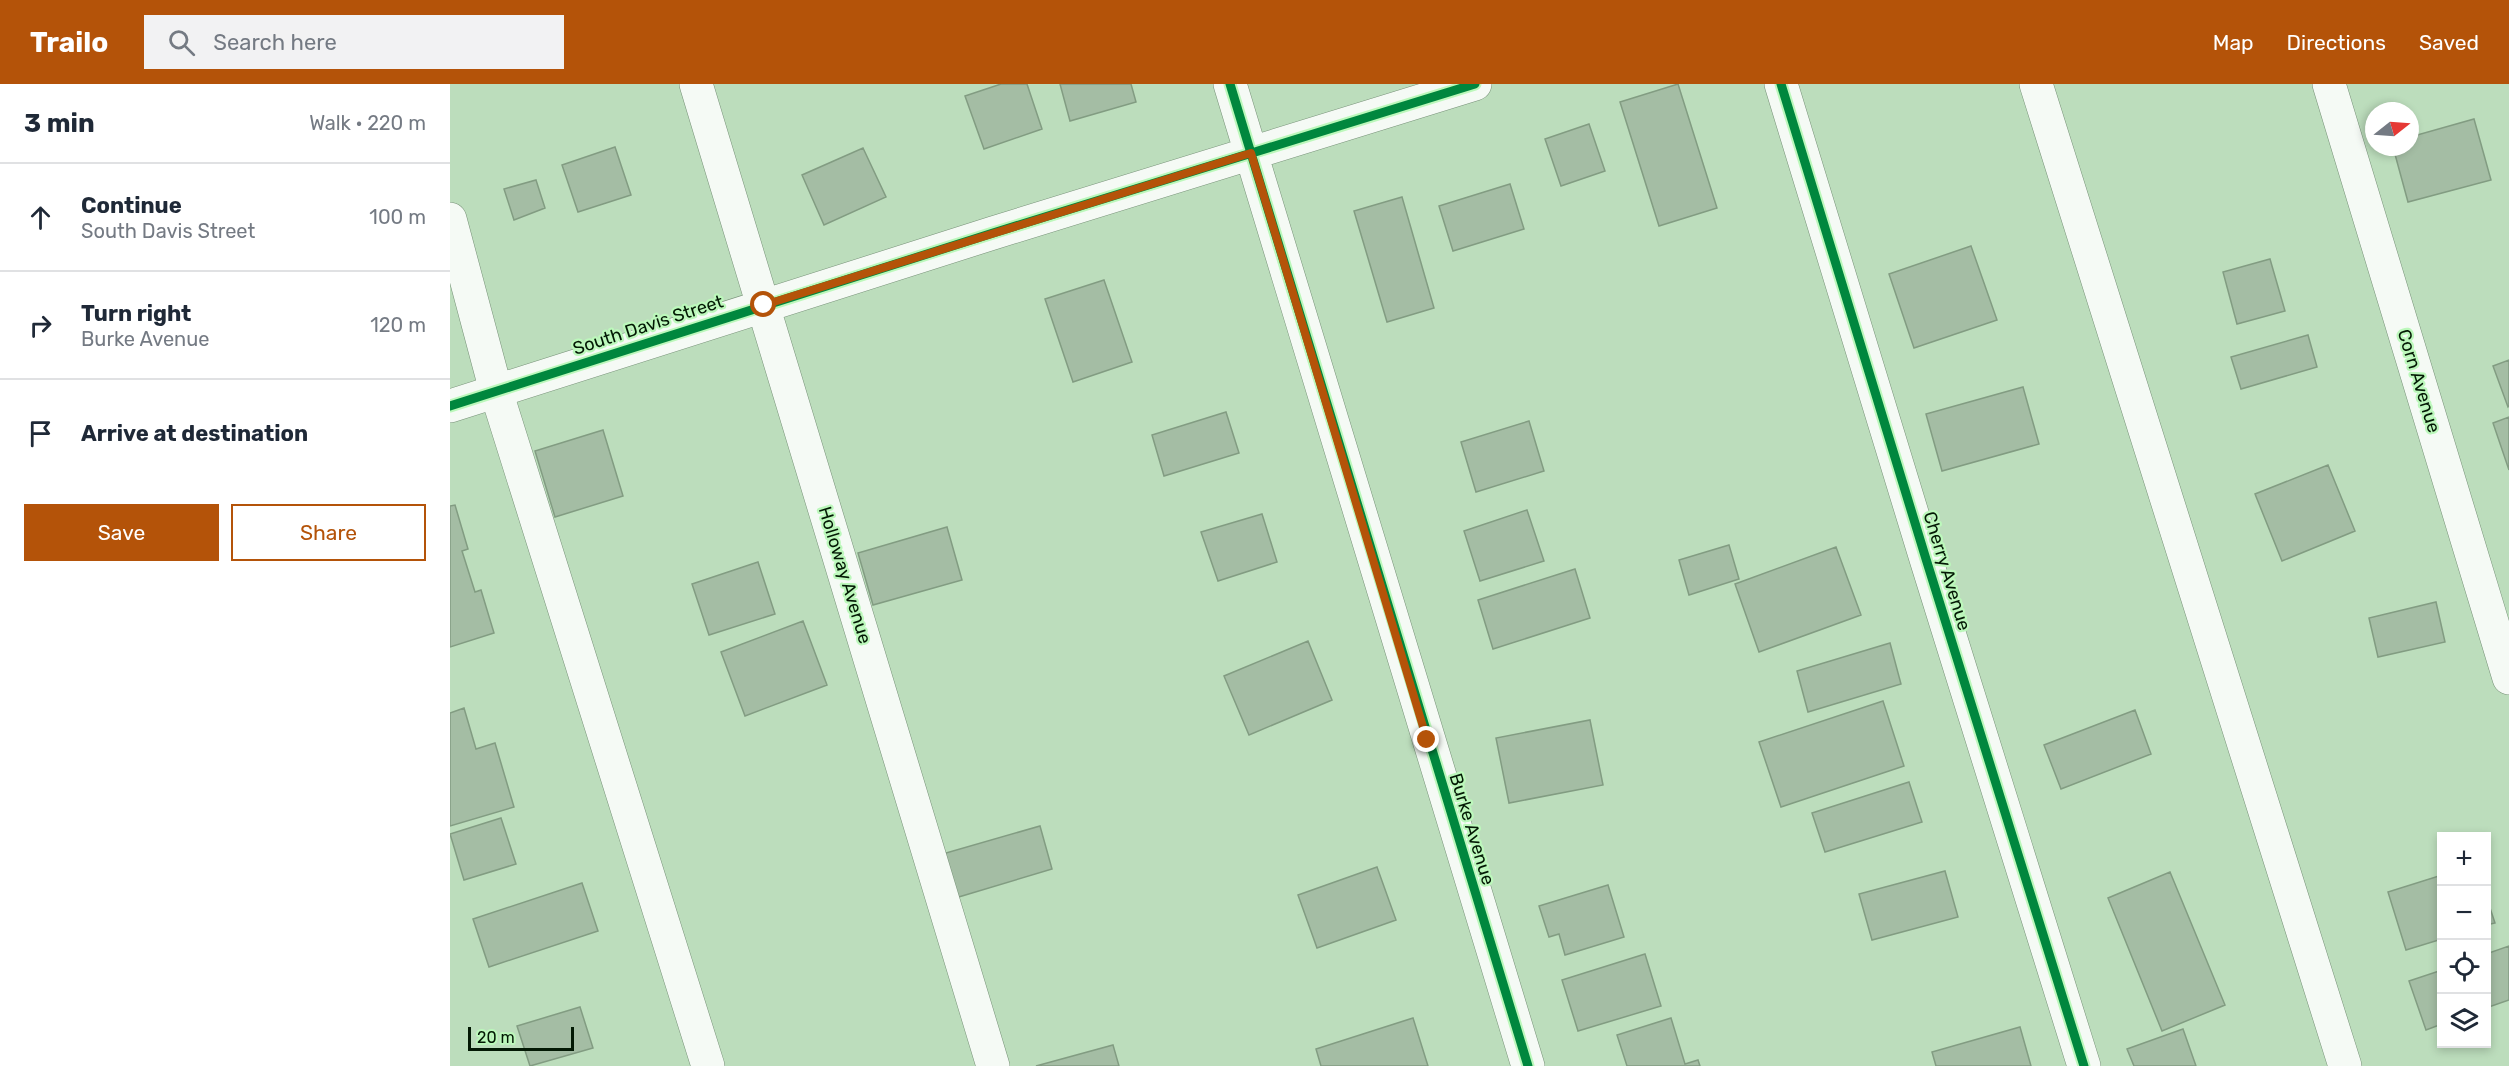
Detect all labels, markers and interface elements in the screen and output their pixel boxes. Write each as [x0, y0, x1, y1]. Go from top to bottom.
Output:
search box [144, 15, 564, 69]
text: Trailo [30, 26, 108, 59]
icon: search [165, 26, 198, 59]
text: Search here [213, 29, 337, 56]
text: Map [2213, 30, 2254, 55]
text: Directions [2287, 30, 2386, 55]
text: Saved [2419, 30, 2479, 55]
north arrow [2365, 102, 2419, 156]
text: 3 min [24, 108, 95, 139]
text: Walk · 220 m [309, 111, 426, 135]
text: Continue [81, 192, 182, 219]
icon: ahead [24, 201, 57, 234]
text: 100 m [369, 205, 426, 229]
text: South Davis Street [81, 219, 255, 243]
street label: South Davis Street [570, 290, 726, 360]
route start [750, 291, 776, 317]
text: Turn right [81, 300, 191, 327]
icon: right [24, 309, 57, 342]
text: 120 m [370, 313, 426, 337]
text: Burke Avenue [81, 327, 209, 351]
street label: Corn Avenue [2393, 327, 2445, 435]
icon: arrive [24, 417, 57, 450]
text: Arrive at destination [81, 420, 308, 447]
button: Save [24, 504, 219, 561]
button: Share [231, 504, 426, 561]
street label: Holloway Avenue [814, 504, 876, 646]
street label: Cherry Avenue [1918, 509, 1976, 633]
route end [1413, 726, 1439, 752]
street label: Burke Avenue [1445, 771, 1499, 887]
map controls [2437, 832, 2491, 1048]
button: + [2437, 832, 2491, 886]
button: − [2437, 886, 2491, 940]
button: locate [2437, 940, 2491, 994]
button: layers [2437, 994, 2491, 1048]
scale bar [468, 1024, 574, 1052]
text: 20 m [477, 1028, 515, 1047]

